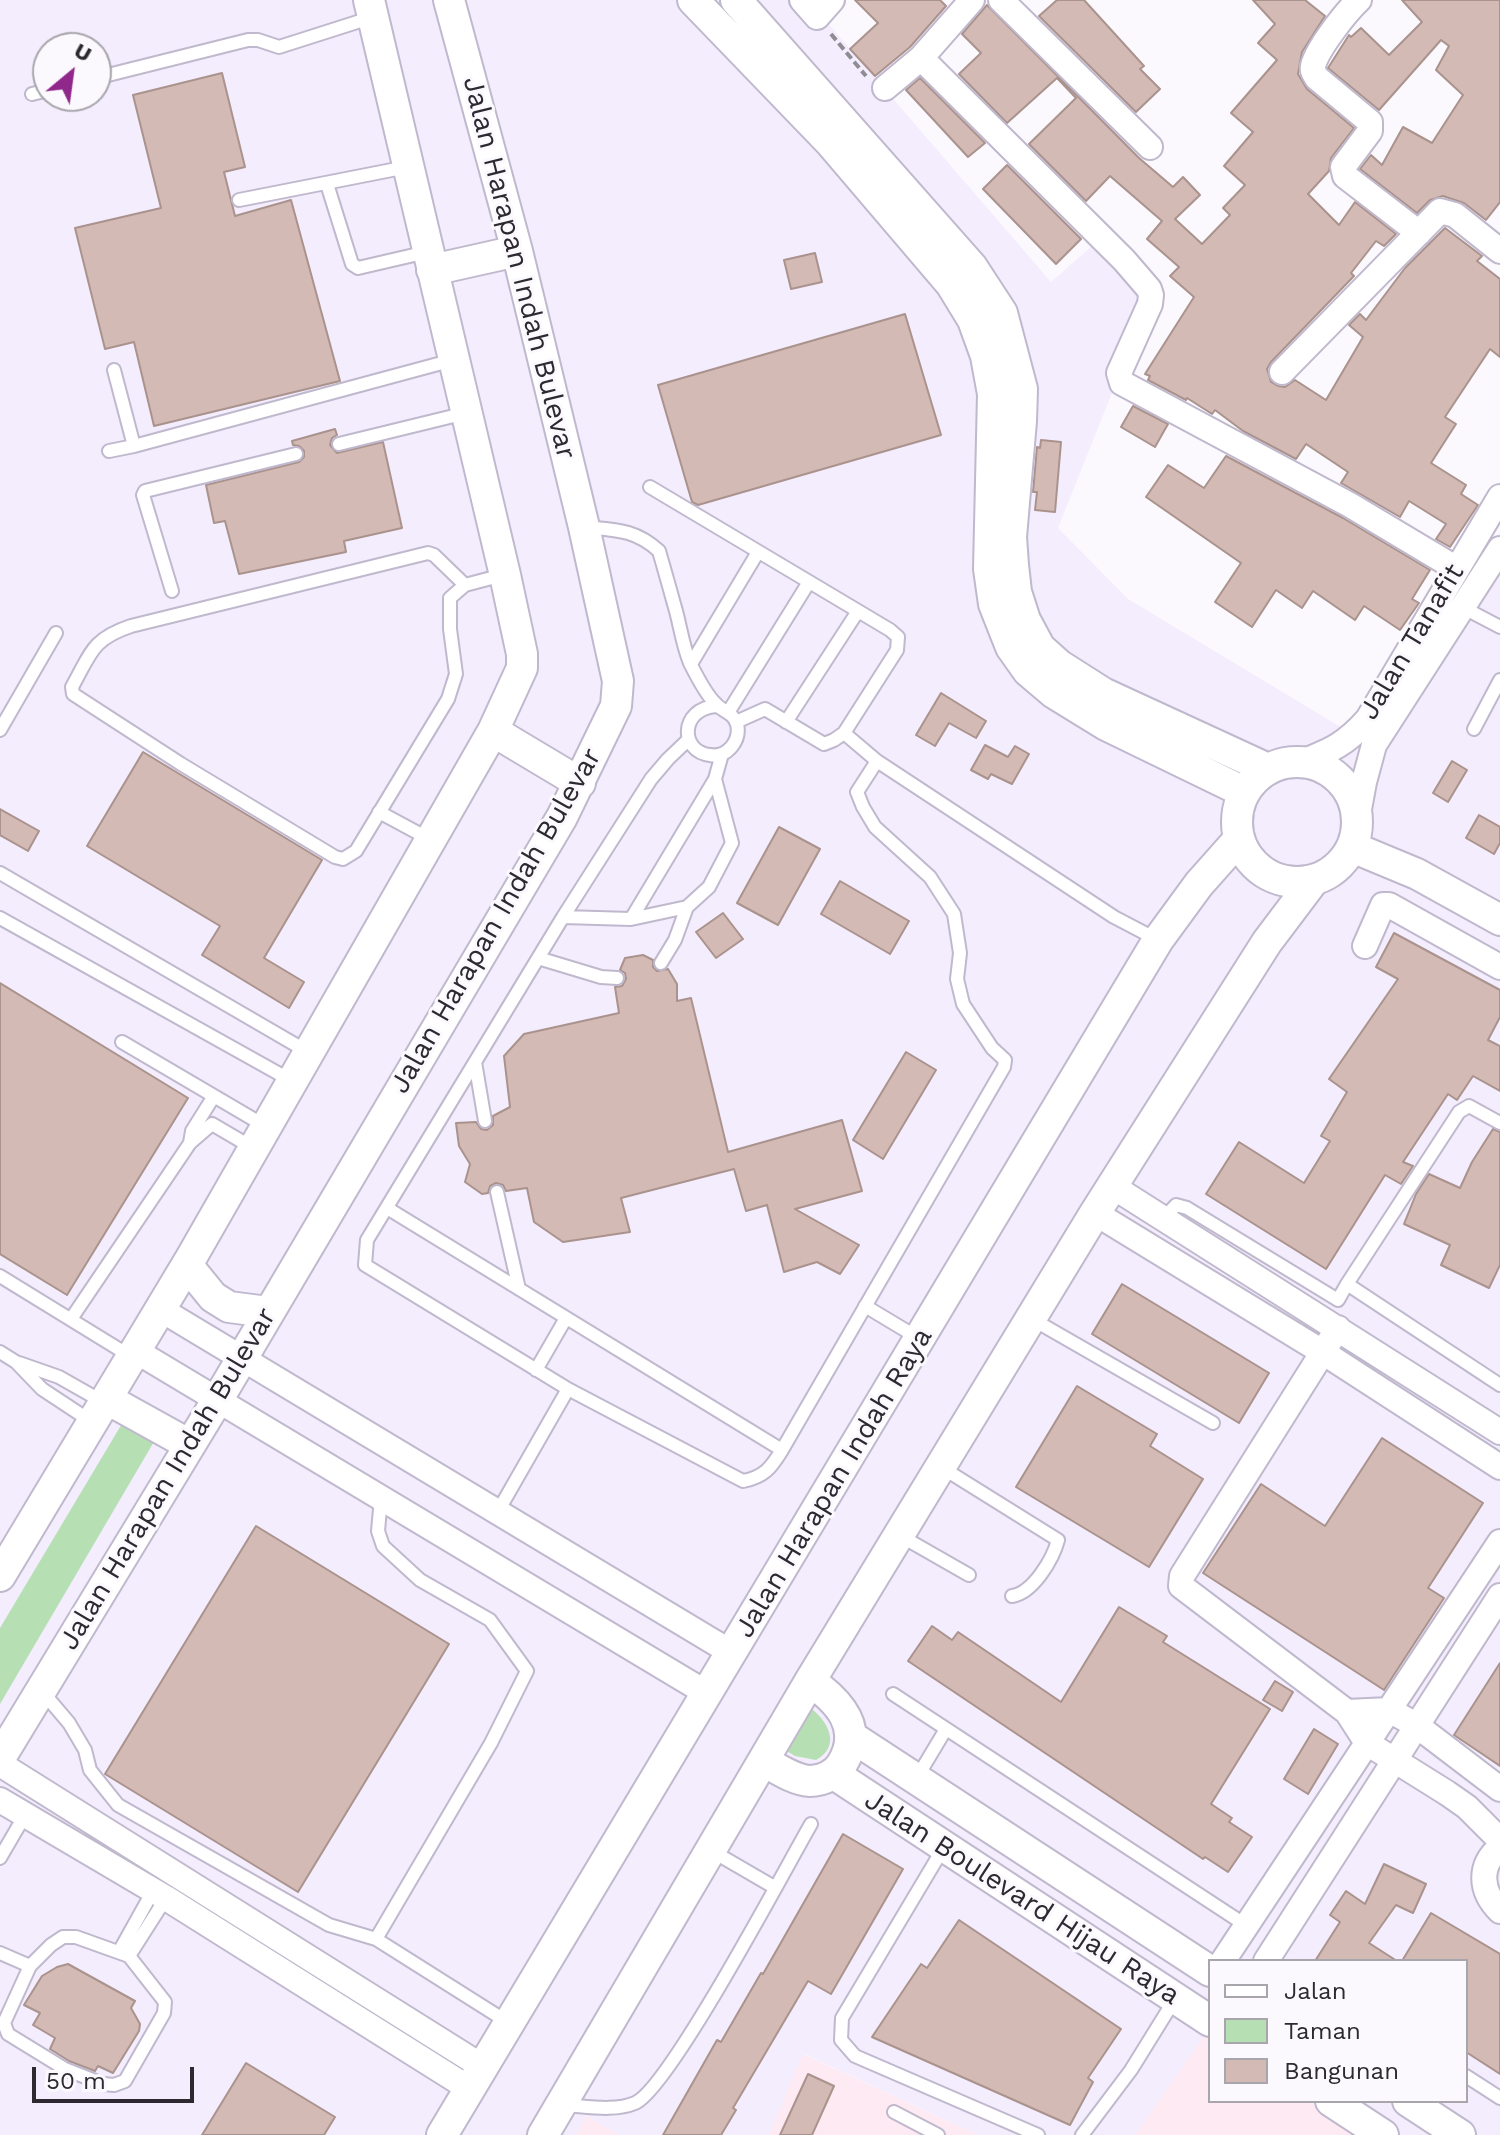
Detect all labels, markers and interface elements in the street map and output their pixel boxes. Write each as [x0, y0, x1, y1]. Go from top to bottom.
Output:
north arrow [32, 32, 112, 112]
text: U [70, 38, 96, 67]
street label: Jalan Harapan Indah Bulevar [455, 73, 583, 463]
street label: Jalan Tanafit [1352, 558, 1472, 726]
street label: Jalan Harapan Indah Bulevar [383, 742, 609, 1100]
street label: Jalan Harapan Indah Bulevar [52, 1302, 284, 1656]
street label: Jalan Harapan Indah Raya [728, 1322, 940, 1644]
street label: Jalan Boulevard Hijau Raya [858, 1783, 1186, 2013]
legend [1208, 1959, 1468, 2103]
text: Jalan [1284, 1977, 1347, 2005]
text: Taman [1284, 2017, 1361, 2045]
scale bar [36, 2051, 198, 2101]
text: Bangunan [1284, 2057, 1399, 2085]
text: 50 m [46, 2067, 106, 2095]

